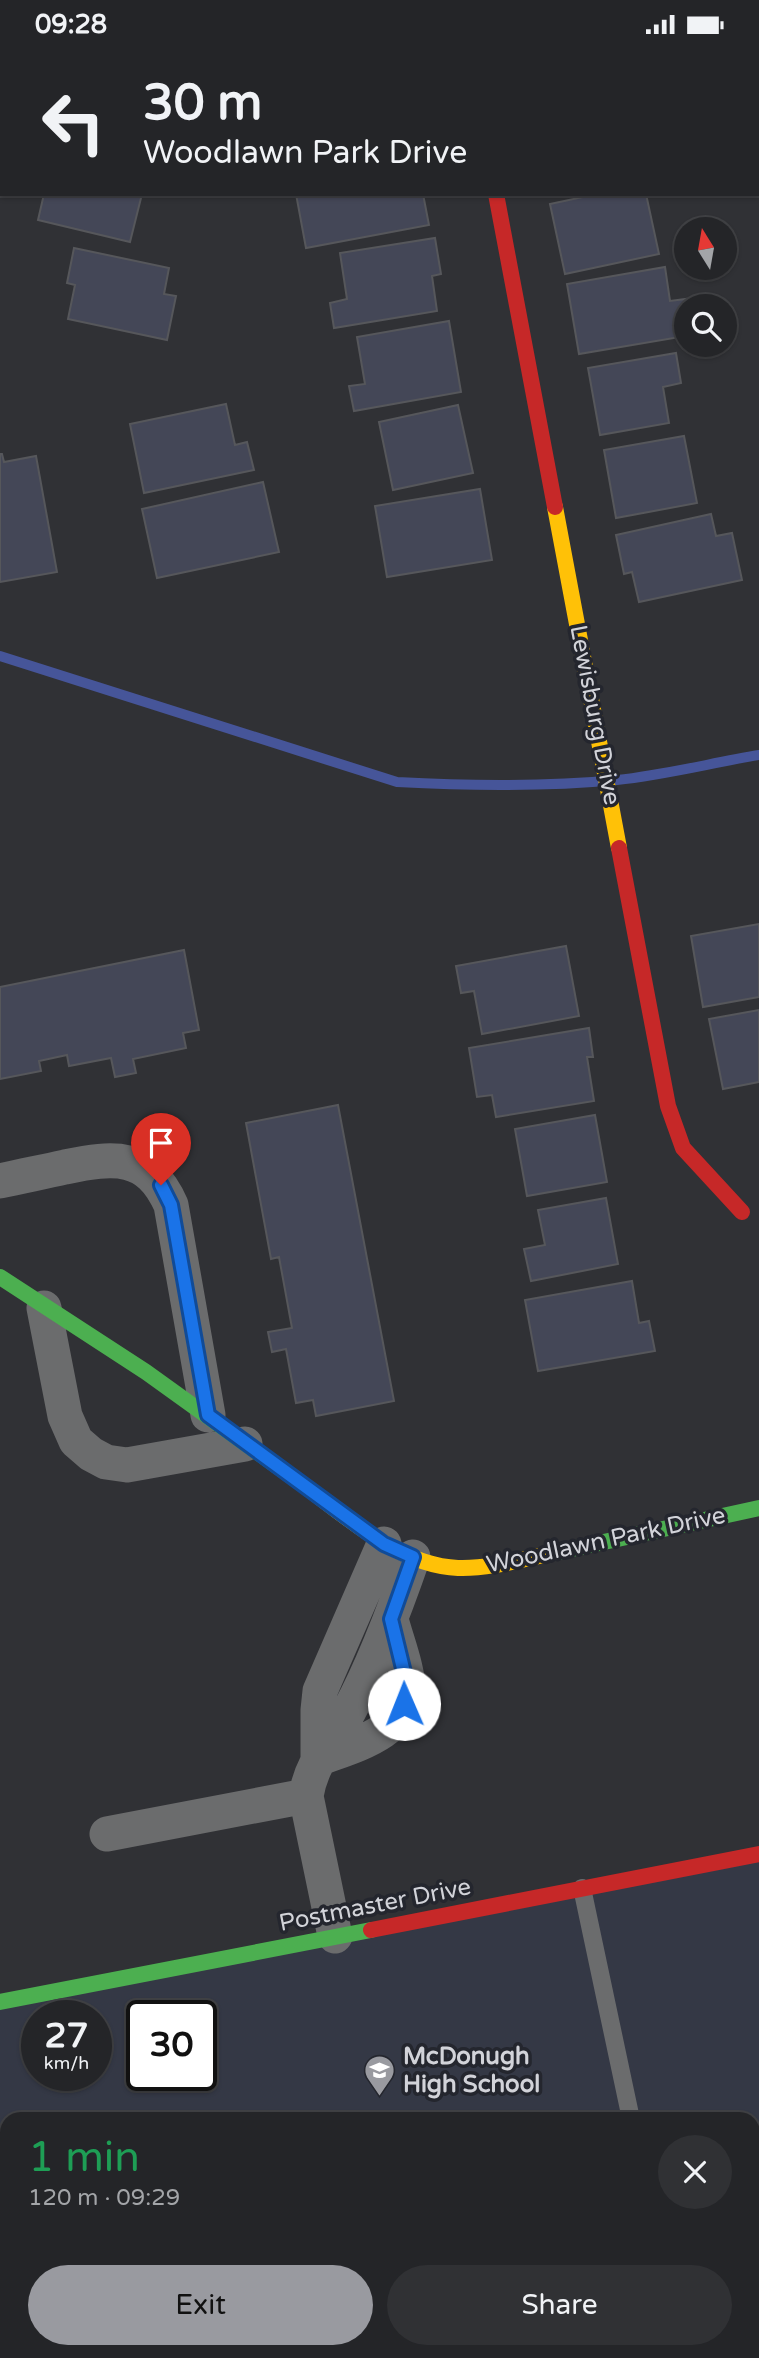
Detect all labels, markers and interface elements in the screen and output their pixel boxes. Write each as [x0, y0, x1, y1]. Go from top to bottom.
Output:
text: 09:28 [35, 9, 107, 40]
text: 30 m [143, 74, 262, 133]
icon: left [28, 77, 119, 168]
text: Woodlawn Park Drive [143, 134, 467, 172]
north arrow [674, 217, 737, 280]
map controls [674, 217, 737, 357]
button: search [674, 294, 737, 357]
street label: Lewisburg Drive [563, 622, 627, 808]
pin [131, 1113, 191, 1185]
icon: arrive [142, 1124, 180, 1162]
street label: Woodlawn Park Drive [484, 1501, 728, 1579]
position arrow [367, 1667, 441, 1741]
street label: Postmaster Drive [276, 1872, 474, 1938]
speed limit sign: 30 [126, 2000, 217, 2091]
text: 27 [45, 2015, 88, 2057]
place label: McDonugh High School [403, 2042, 540, 2099]
text: km/h [44, 2052, 89, 2074]
school or university icon: McDonugh High School [363, 2053, 397, 2097]
text: 1 min [28, 2132, 140, 2183]
button: close [658, 2135, 732, 2209]
text: 120 m · 09:29 [28, 2184, 180, 2212]
button: Exit [28, 2265, 373, 2345]
button: Share [387, 2265, 732, 2345]

